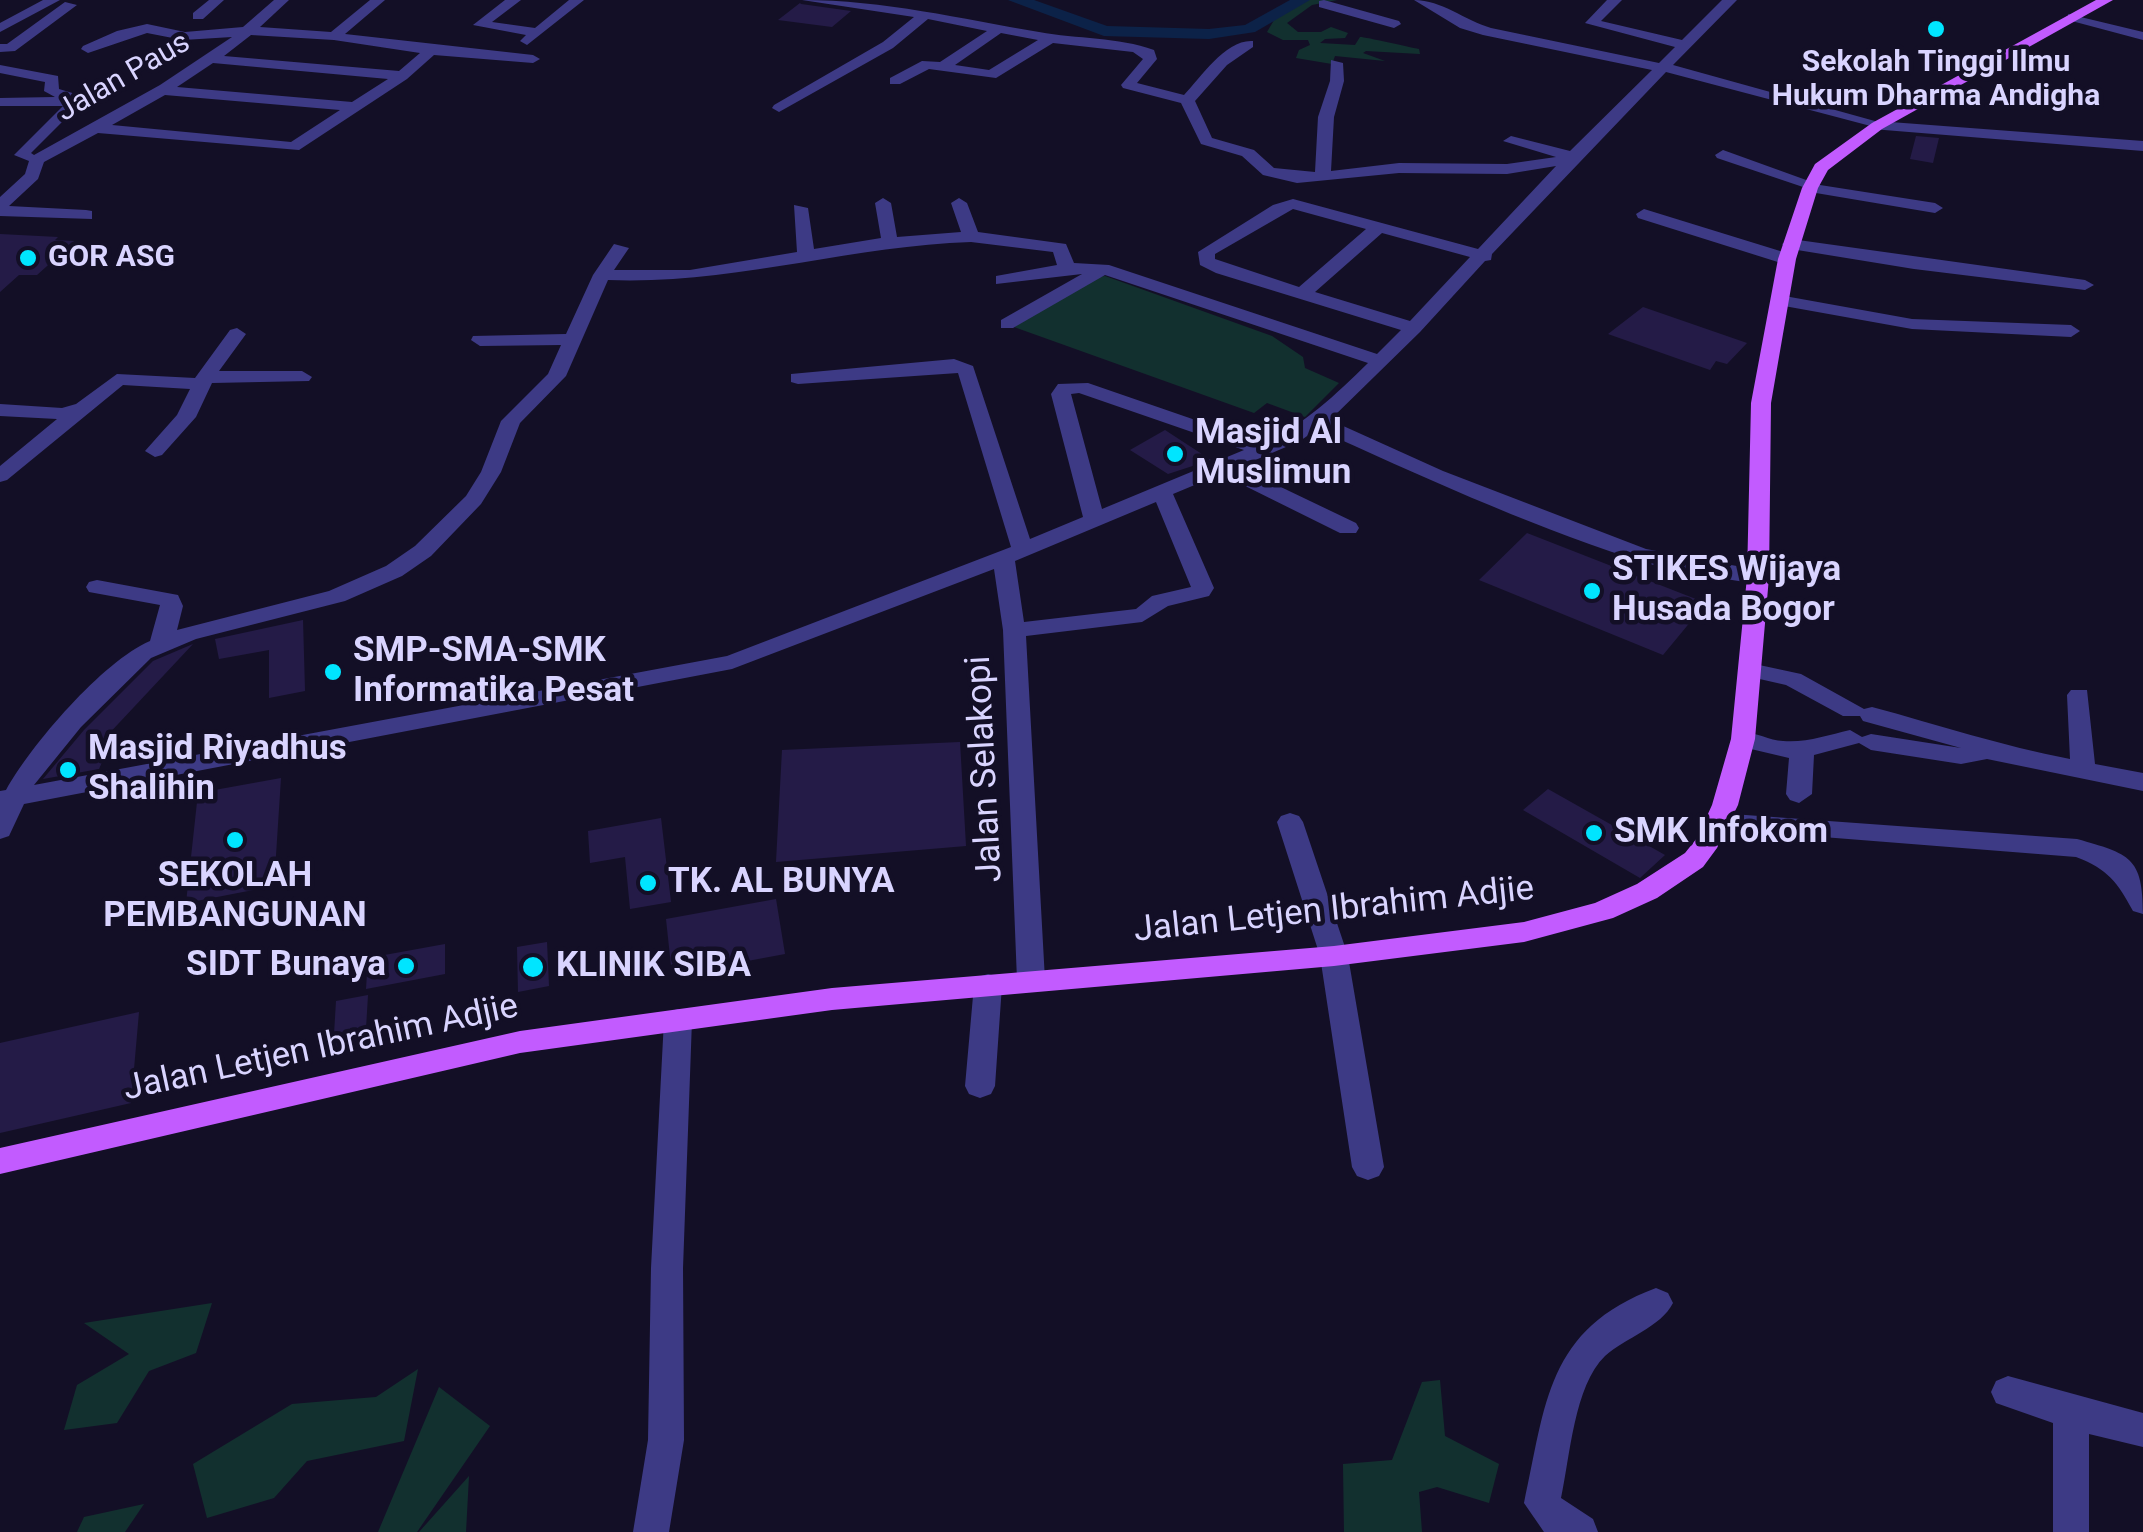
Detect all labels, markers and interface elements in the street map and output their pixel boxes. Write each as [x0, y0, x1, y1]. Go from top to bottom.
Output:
marker: Sekolah Tinggi Ilmu Hukum Dharma Andigha [1925, 18, 1947, 40]
street label: Jalan Paus [51, 26, 197, 130]
place label: Sekolah Tinggi Ilmu Hukum Dharma Andigha [1772, 45, 2100, 116]
place label: GOR ASG [48, 240, 175, 276]
marker: GOR ASG [17, 247, 39, 269]
place label: Masjid Al Muslimun [1195, 413, 1351, 495]
marker: Masjid Al Muslimun [1164, 443, 1186, 465]
place label: STIKES Wijaya Husada Bogor [1612, 550, 1841, 632]
marker: STIKES Wijaya Husada Bogor [1581, 580, 1603, 602]
place label: SMP-SMA-SMK Informatika Pesat [353, 631, 634, 713]
street label: Jalan Selakopi [959, 655, 1013, 883]
marker: SMP-SMA-SMK Informatika Pesat [322, 661, 344, 683]
place label: Masjid Riyadhus Shalihin [88, 729, 347, 811]
marker: Masjid Riyadhus Shalihin [57, 759, 79, 781]
place label: SMK Infokom [1614, 812, 1828, 854]
marker: SMK Infokom [1583, 822, 1605, 844]
marker: SEKOLAH PEMBANGUNAN [224, 829, 246, 851]
place label: SEKOLAH PEMBANGUNAN [103, 856, 367, 938]
place label: TK. AL BUNYA [668, 862, 894, 904]
street label: Jalan Letjen Ibrahim Adjie [1132, 869, 1536, 953]
marker: TK. AL BUNYA [637, 872, 659, 894]
place label: SIDT Bunaya [186, 945, 386, 987]
place label: KLINIK SIBA [556, 946, 751, 988]
marker: KLINIK SIBA [520, 954, 546, 980]
marker: SIDT Bunaya [395, 955, 417, 977]
street label: Jalan Letjen Ibrahim Adjie [120, 987, 522, 1111]

